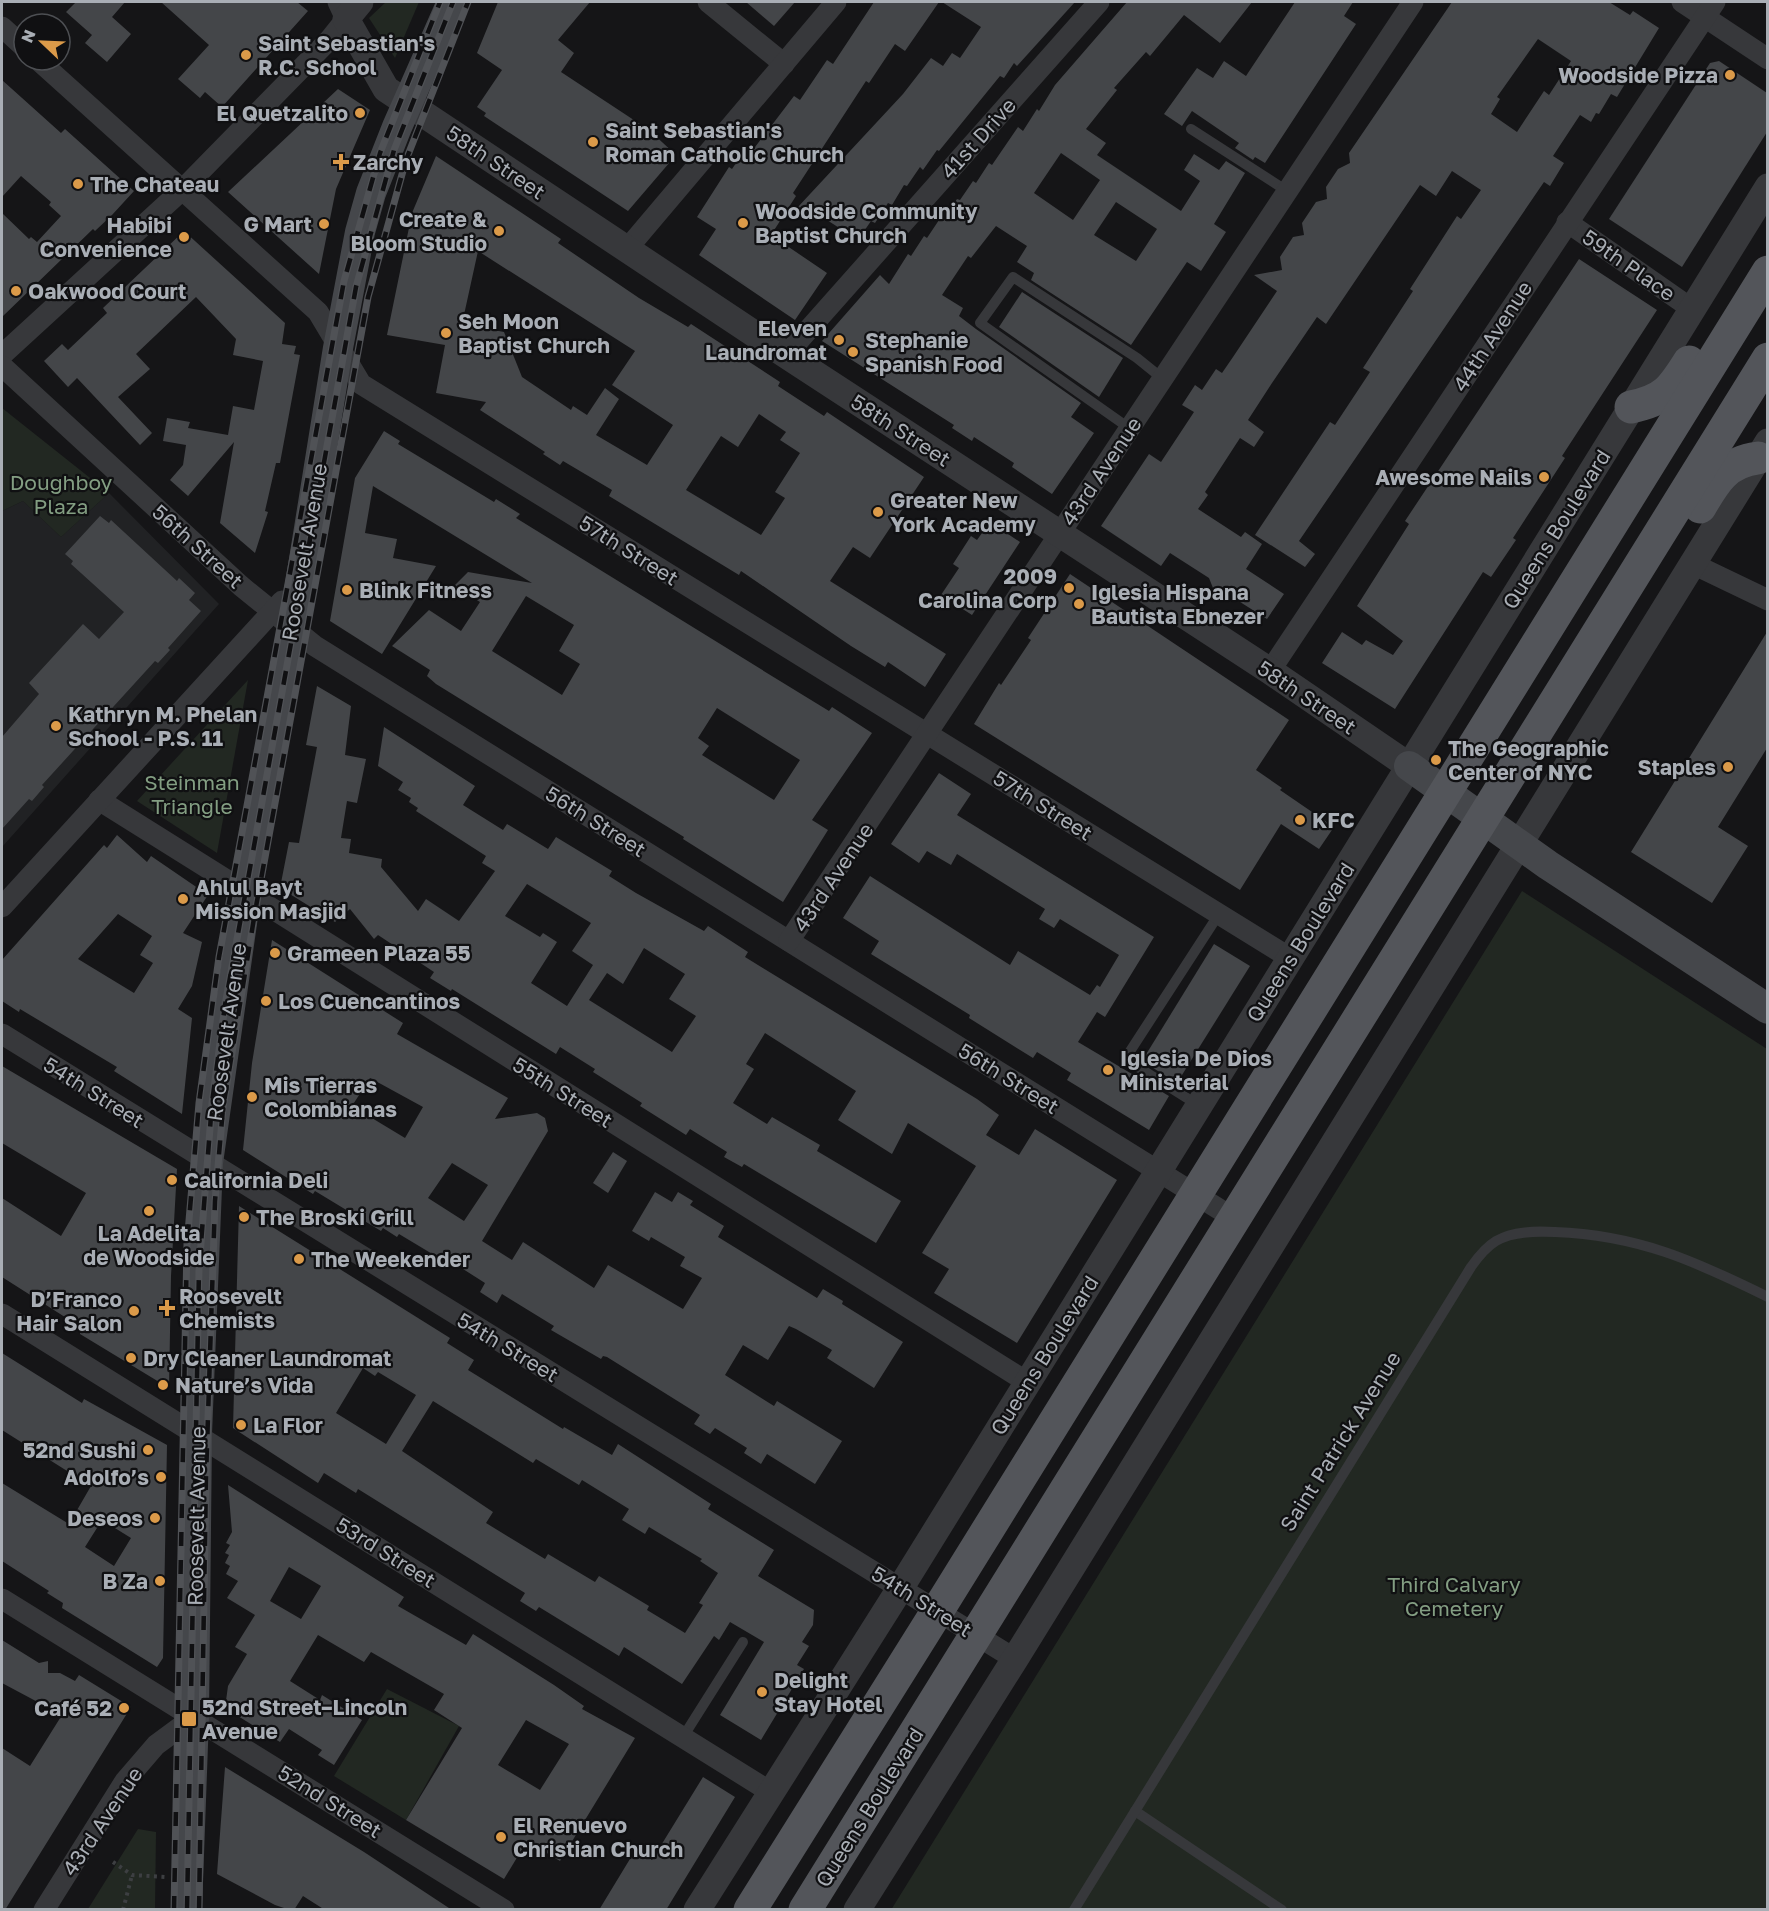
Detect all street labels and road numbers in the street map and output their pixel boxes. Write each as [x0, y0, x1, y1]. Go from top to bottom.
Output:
street label: 41st Drive [935, 92, 1021, 184]
street label: 58th Street [442, 119, 550, 205]
street label: 59th Place [1578, 224, 1680, 306]
street label: 44th Avenue [1447, 276, 1537, 396]
street label: 58th Street [846, 388, 956, 472]
street label: 43rd Avenue [1055, 412, 1147, 530]
street label: Queens Boulevard [1496, 444, 1616, 614]
street label: Roosevelt Avenue [276, 461, 332, 643]
street label: 56th Street [147, 498, 249, 594]
street label: 57th Street [575, 509, 683, 591]
street label: 58th Street [1253, 654, 1361, 740]
street label: 57th Street [989, 764, 1097, 846]
street label: 56th Street [541, 780, 651, 862]
street label: 43rd Avenue [787, 818, 879, 936]
street label: Queens Boulevard [1240, 857, 1360, 1027]
street label: Roosevelt Avenue [201, 941, 251, 1123]
street label: 56th Street [954, 1037, 1064, 1119]
street label: 54th Street [39, 1051, 149, 1133]
street label: 55th Street [508, 1051, 618, 1133]
street label: Queens Boulevard [984, 1270, 1104, 1440]
street label: 54th Street [453, 1307, 563, 1387]
street label: Saint Patrick Avenue [1274, 1346, 1406, 1536]
street label: Roosevelt Avenue [181, 1426, 211, 1606]
street label: 53rd Street [331, 1511, 441, 1593]
street label: 54th Street [867, 1560, 977, 1642]
street label: Queens Boulevard [809, 1722, 929, 1892]
street label: 52nd Street [273, 1759, 387, 1843]
street label: 43rd Avenue [56, 1762, 148, 1880]

